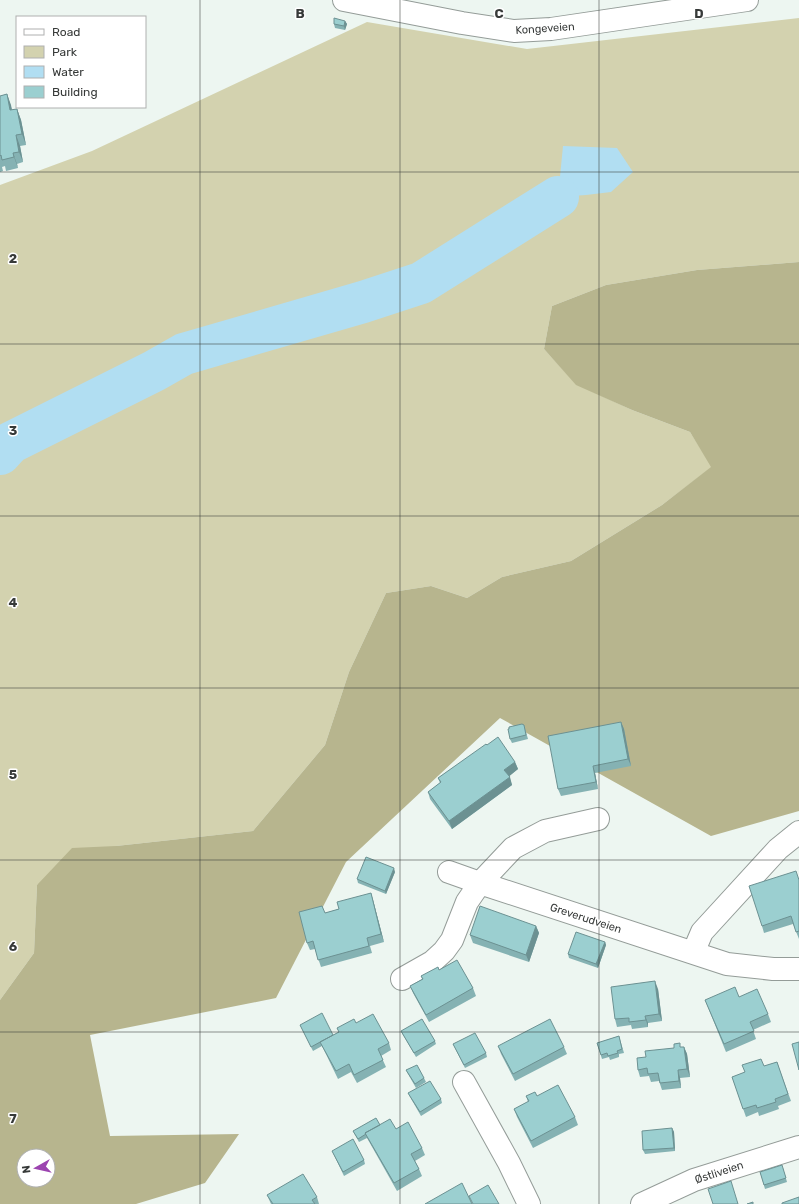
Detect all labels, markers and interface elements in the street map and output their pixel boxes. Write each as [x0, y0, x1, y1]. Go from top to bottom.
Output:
text: B [295, 6, 305, 21]
text: C [494, 6, 504, 21]
text: D [694, 6, 704, 21]
legend [16, 16, 146, 108]
street label: Kongeveien [515, 20, 575, 37]
text: Road [52, 25, 80, 39]
text: Park [52, 45, 78, 59]
text: Water [52, 65, 84, 79]
text: Building [52, 85, 98, 99]
text: 2 [9, 251, 17, 266]
text: 3 [9, 423, 18, 438]
text: 4 [9, 595, 18, 610]
text: 5 [9, 767, 17, 782]
street label: Greverudveien [548, 901, 623, 936]
text: 6 [9, 939, 18, 954]
text: 7 [9, 1111, 17, 1126]
north arrow [16, 1148, 56, 1188]
street label: Østliveien [693, 1159, 745, 1186]
text: N [20, 1164, 34, 1174]

